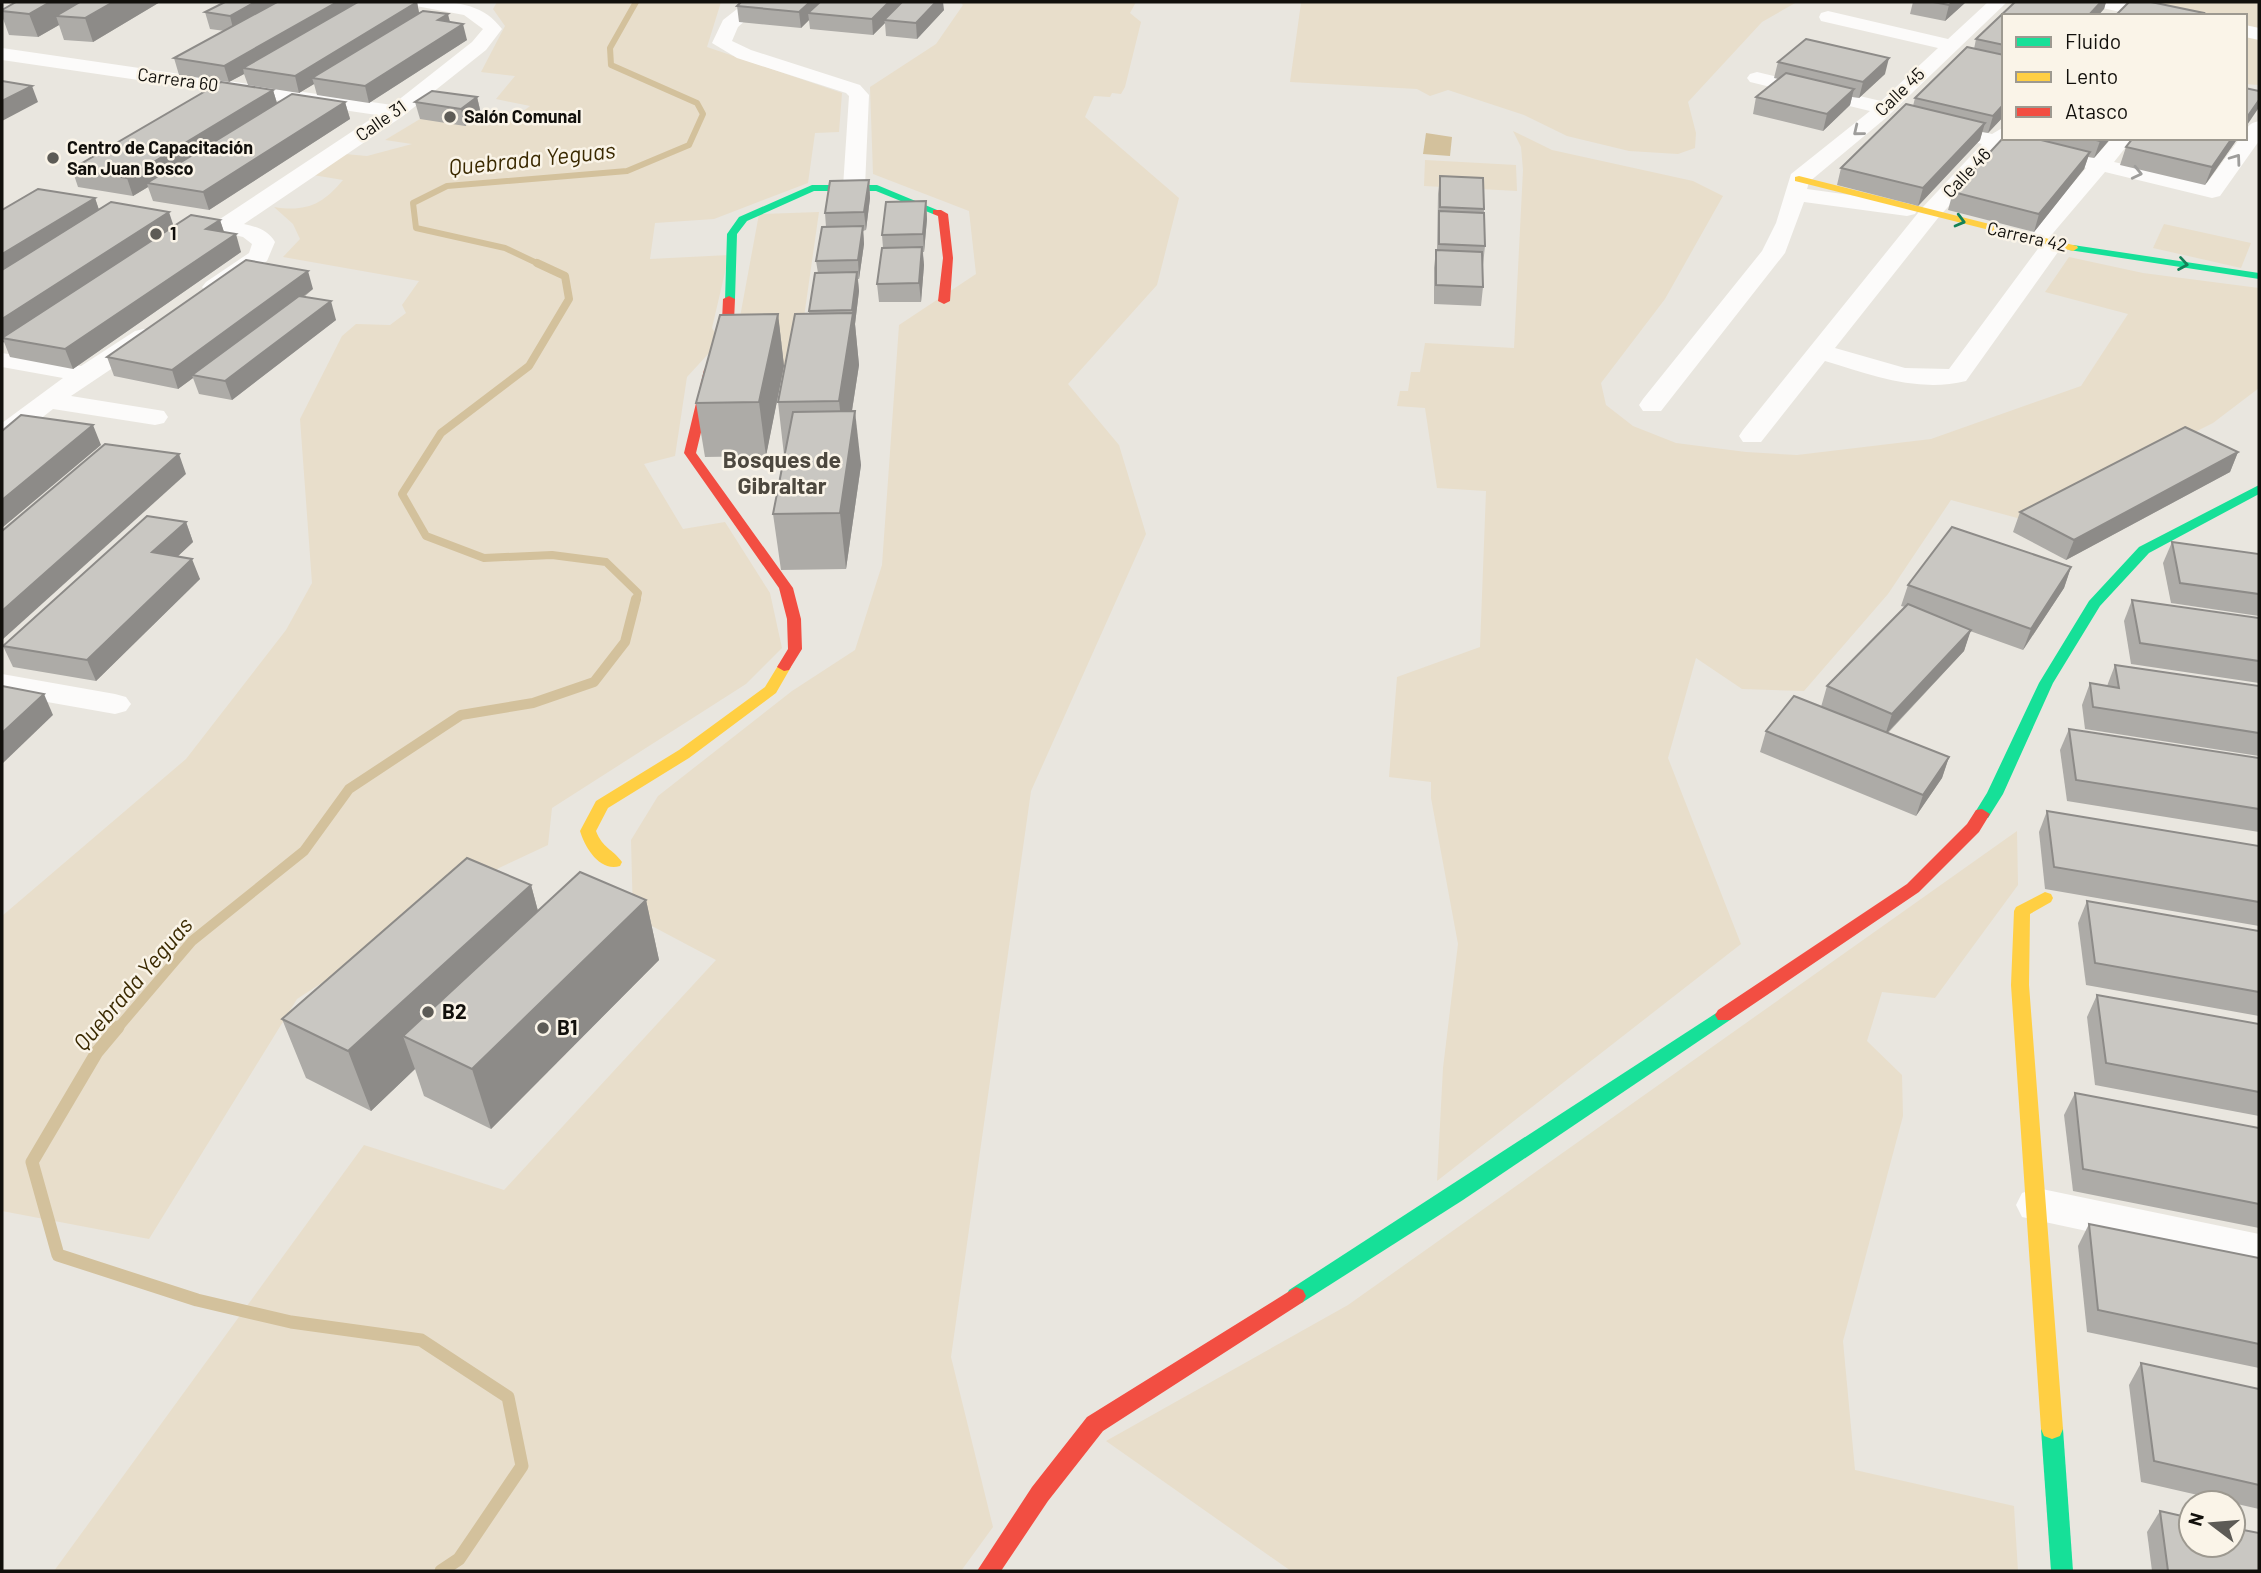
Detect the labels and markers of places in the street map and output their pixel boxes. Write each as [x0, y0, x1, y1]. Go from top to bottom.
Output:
place label: Salón Comunal [464, 105, 581, 127]
marker: Salón Comunal [442, 109, 458, 125]
place label: Centro de Capacitación San Juan Bosco [67, 136, 253, 179]
marker: Centro de Capacitación San Juan Bosco [45, 150, 61, 166]
place label: 1 [170, 222, 176, 244]
marker: 1 [148, 226, 164, 242]
place label: B2 [442, 998, 467, 1023]
marker: B2 [420, 1004, 436, 1020]
place label: B1 [557, 1014, 577, 1039]
marker: B1 [535, 1020, 551, 1036]

